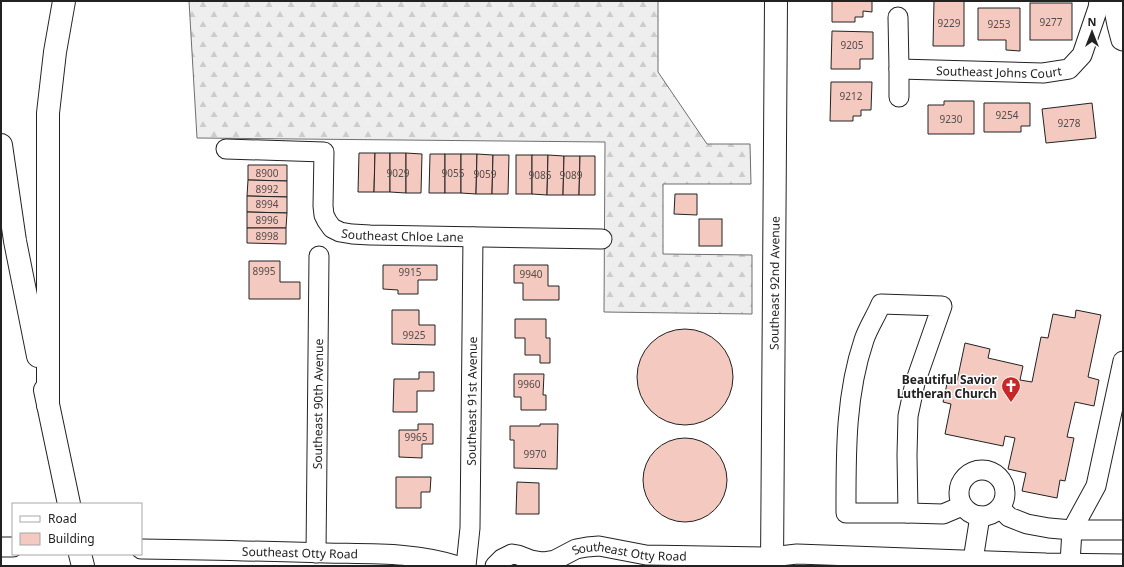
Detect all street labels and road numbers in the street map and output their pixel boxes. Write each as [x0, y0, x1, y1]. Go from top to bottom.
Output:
street label: Southeast Johns Court [936, 62, 1063, 82]
street label: Southeast 92nd Avenue [765, 216, 783, 350]
street label: Southeast Chloe Lane [340, 224, 464, 245]
street label: Southeast 91st Avenue [462, 336, 480, 466]
street label: Southeast 90th Avenue [308, 338, 327, 469]
street label: Southeast Otty Road [568, 537, 687, 564]
street label: Southeast Otty Road [242, 542, 358, 562]

